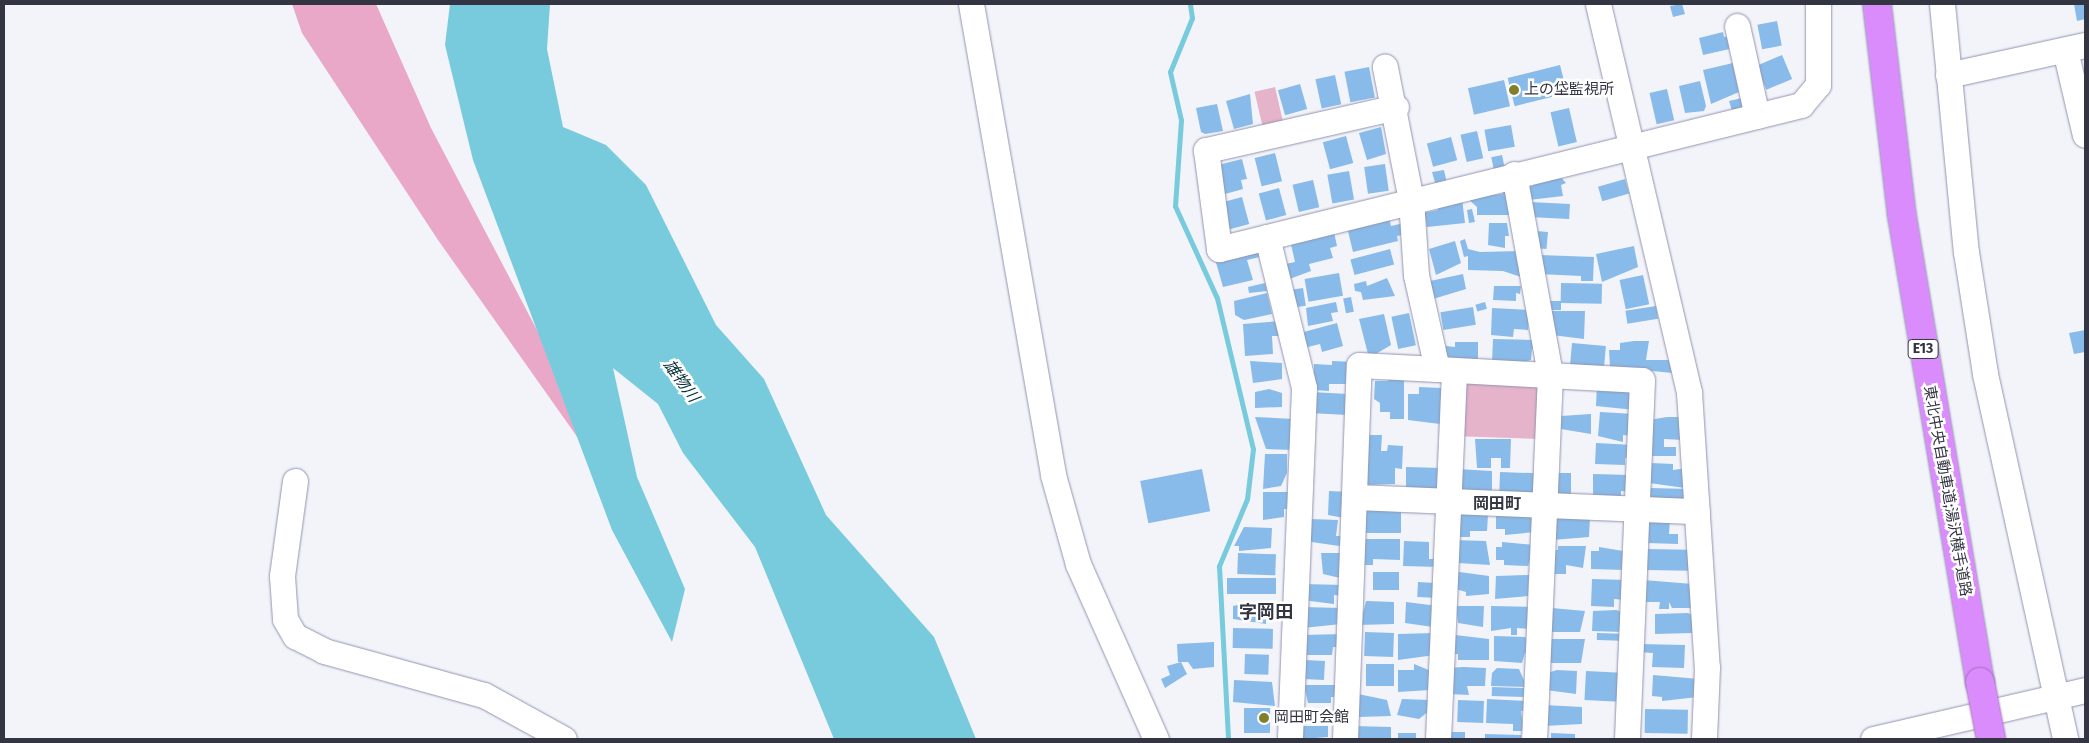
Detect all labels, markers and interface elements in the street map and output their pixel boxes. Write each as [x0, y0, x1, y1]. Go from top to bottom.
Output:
place label: 上の垈監視所 [1524, 81, 1614, 99]
marker: 上の垈監視所 [1508, 84, 1520, 96]
road number: E13 [1907, 338, 1939, 360]
water label: 雄物川 [659, 356, 703, 406]
street label: 東北中央自動車道;湯沢横手道路 [1920, 384, 1974, 598]
district label: 岡田町 [1473, 494, 1521, 514]
district label: 字岡田 [1239, 601, 1293, 623]
place label: 岡田町会館 [1274, 709, 1349, 727]
marker: 岡田町会館 [1258, 712, 1270, 724]

